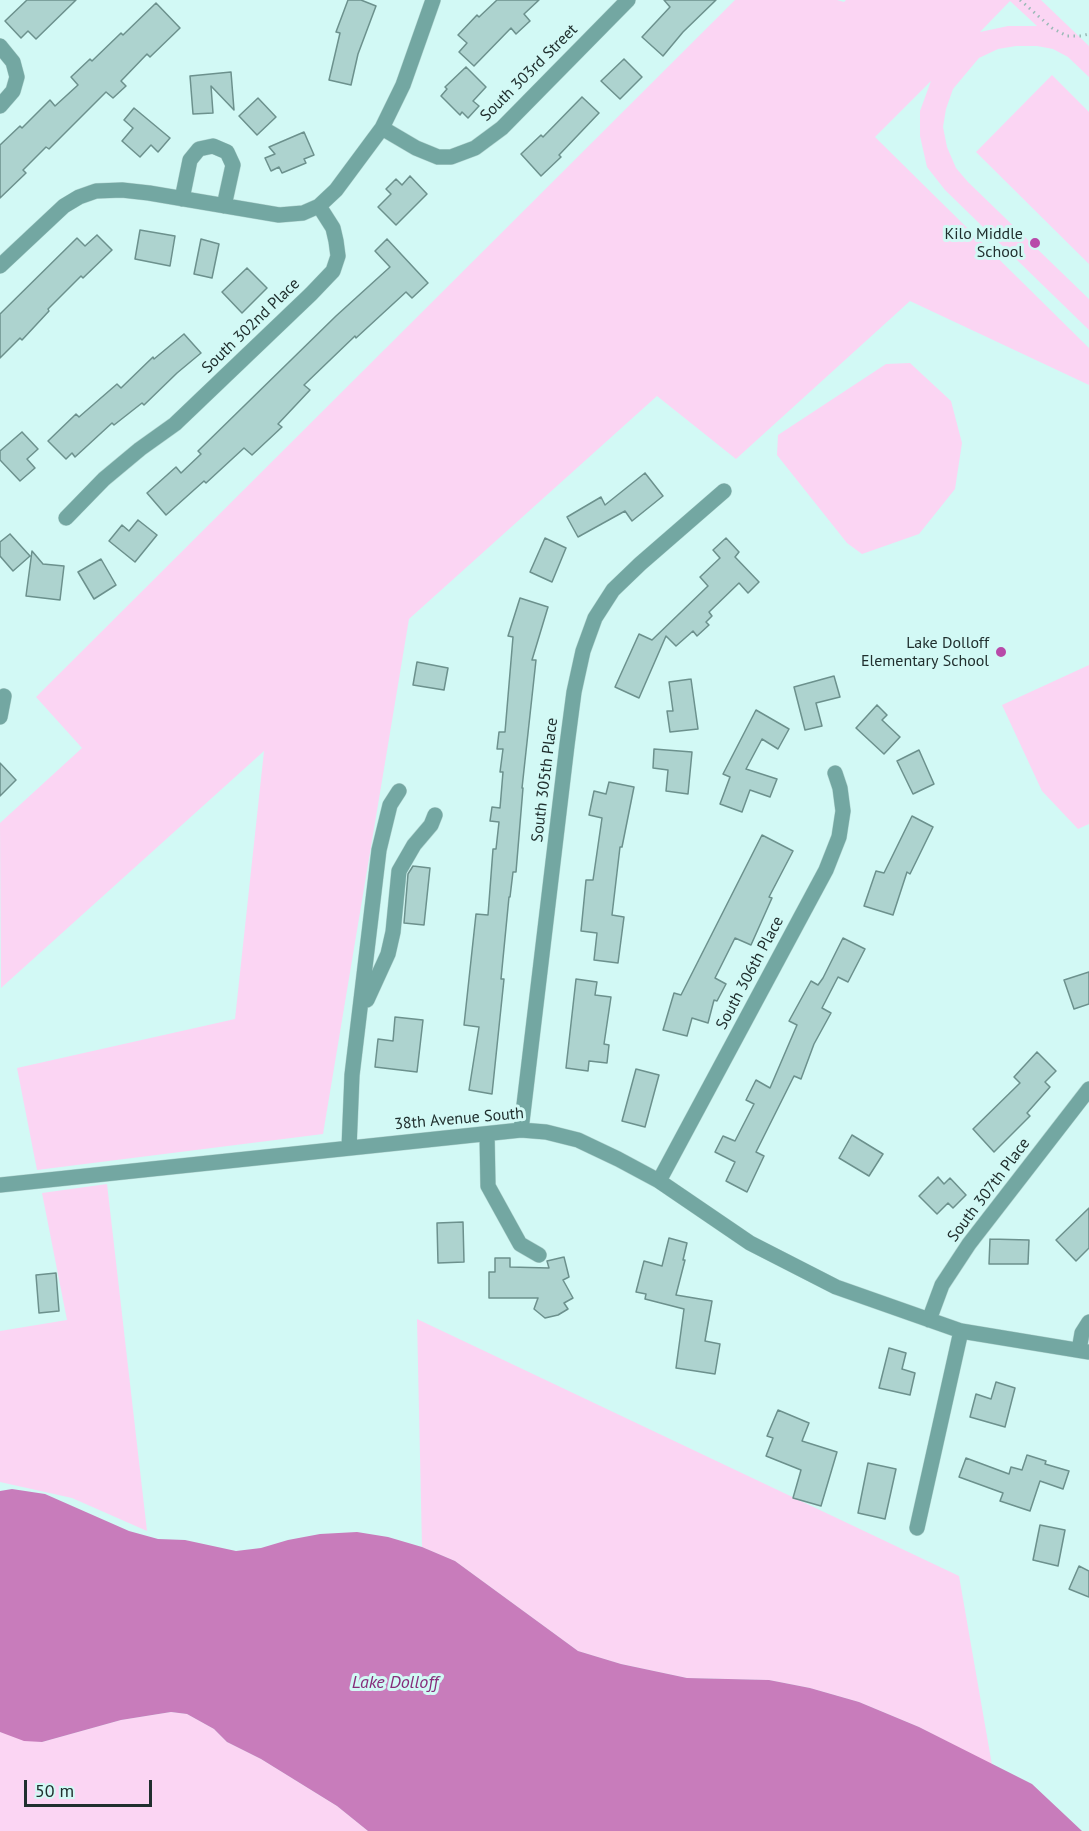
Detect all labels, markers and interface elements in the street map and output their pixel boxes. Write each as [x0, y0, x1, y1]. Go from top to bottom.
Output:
street label: South 303rd Street [476, 20, 582, 126]
place label: Kilo Middle School [944, 224, 1023, 262]
marker: Kilo Middle School [1028, 236, 1042, 250]
street label: South 302nd Place [198, 274, 304, 378]
place label: Lake Dolloff Elementary School [861, 633, 989, 671]
marker: Lake Dolloff Elementary School [994, 645, 1008, 659]
street label: South 305th Place [528, 717, 562, 843]
street label: South 306th Place [712, 913, 788, 1033]
street label: 38th Avenue South [393, 1104, 525, 1134]
street label: South 307th Place [944, 1134, 1034, 1246]
water label: Lake Dolloff [352, 1672, 438, 1694]
scale bar [27, 1768, 154, 1806]
text: 50 m [35, 1779, 74, 1802]

